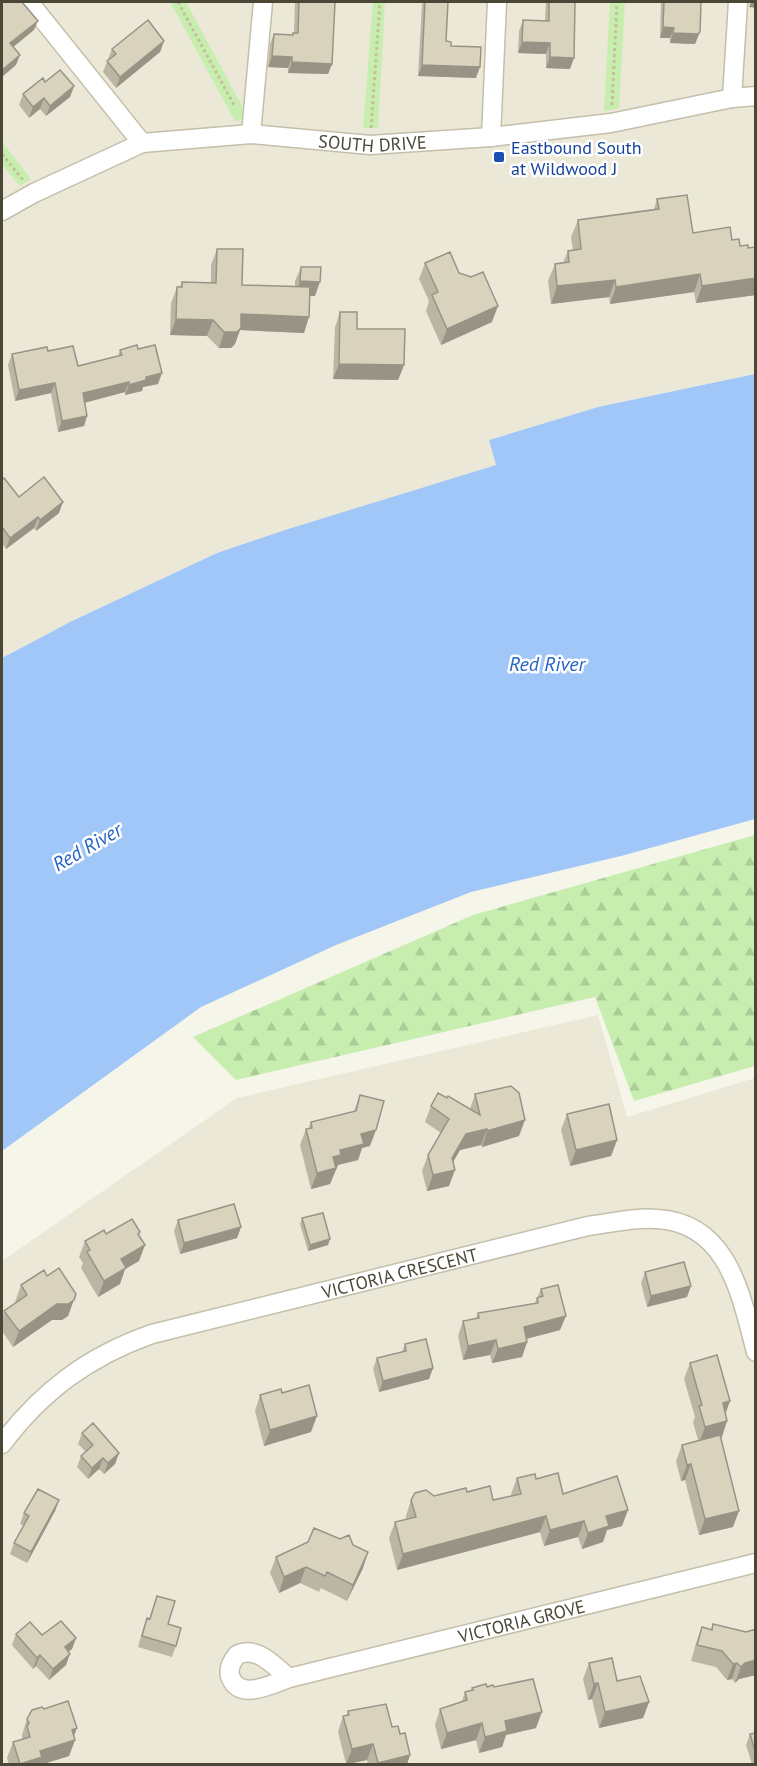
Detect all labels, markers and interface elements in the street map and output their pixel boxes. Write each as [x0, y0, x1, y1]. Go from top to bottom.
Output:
street label: SOUTH DRIVE [317, 129, 427, 157]
place label: Eastbound South at Wildwood J [511, 136, 642, 180]
marker: Eastbound South at Wildwood J [492, 150, 506, 164]
water label: Red River [509, 651, 586, 677]
water label: Red River [48, 816, 128, 877]
street label: VICTORIA CRESCENT [318, 1242, 480, 1303]
street label: VICTORIA GROVE [455, 1594, 587, 1648]

